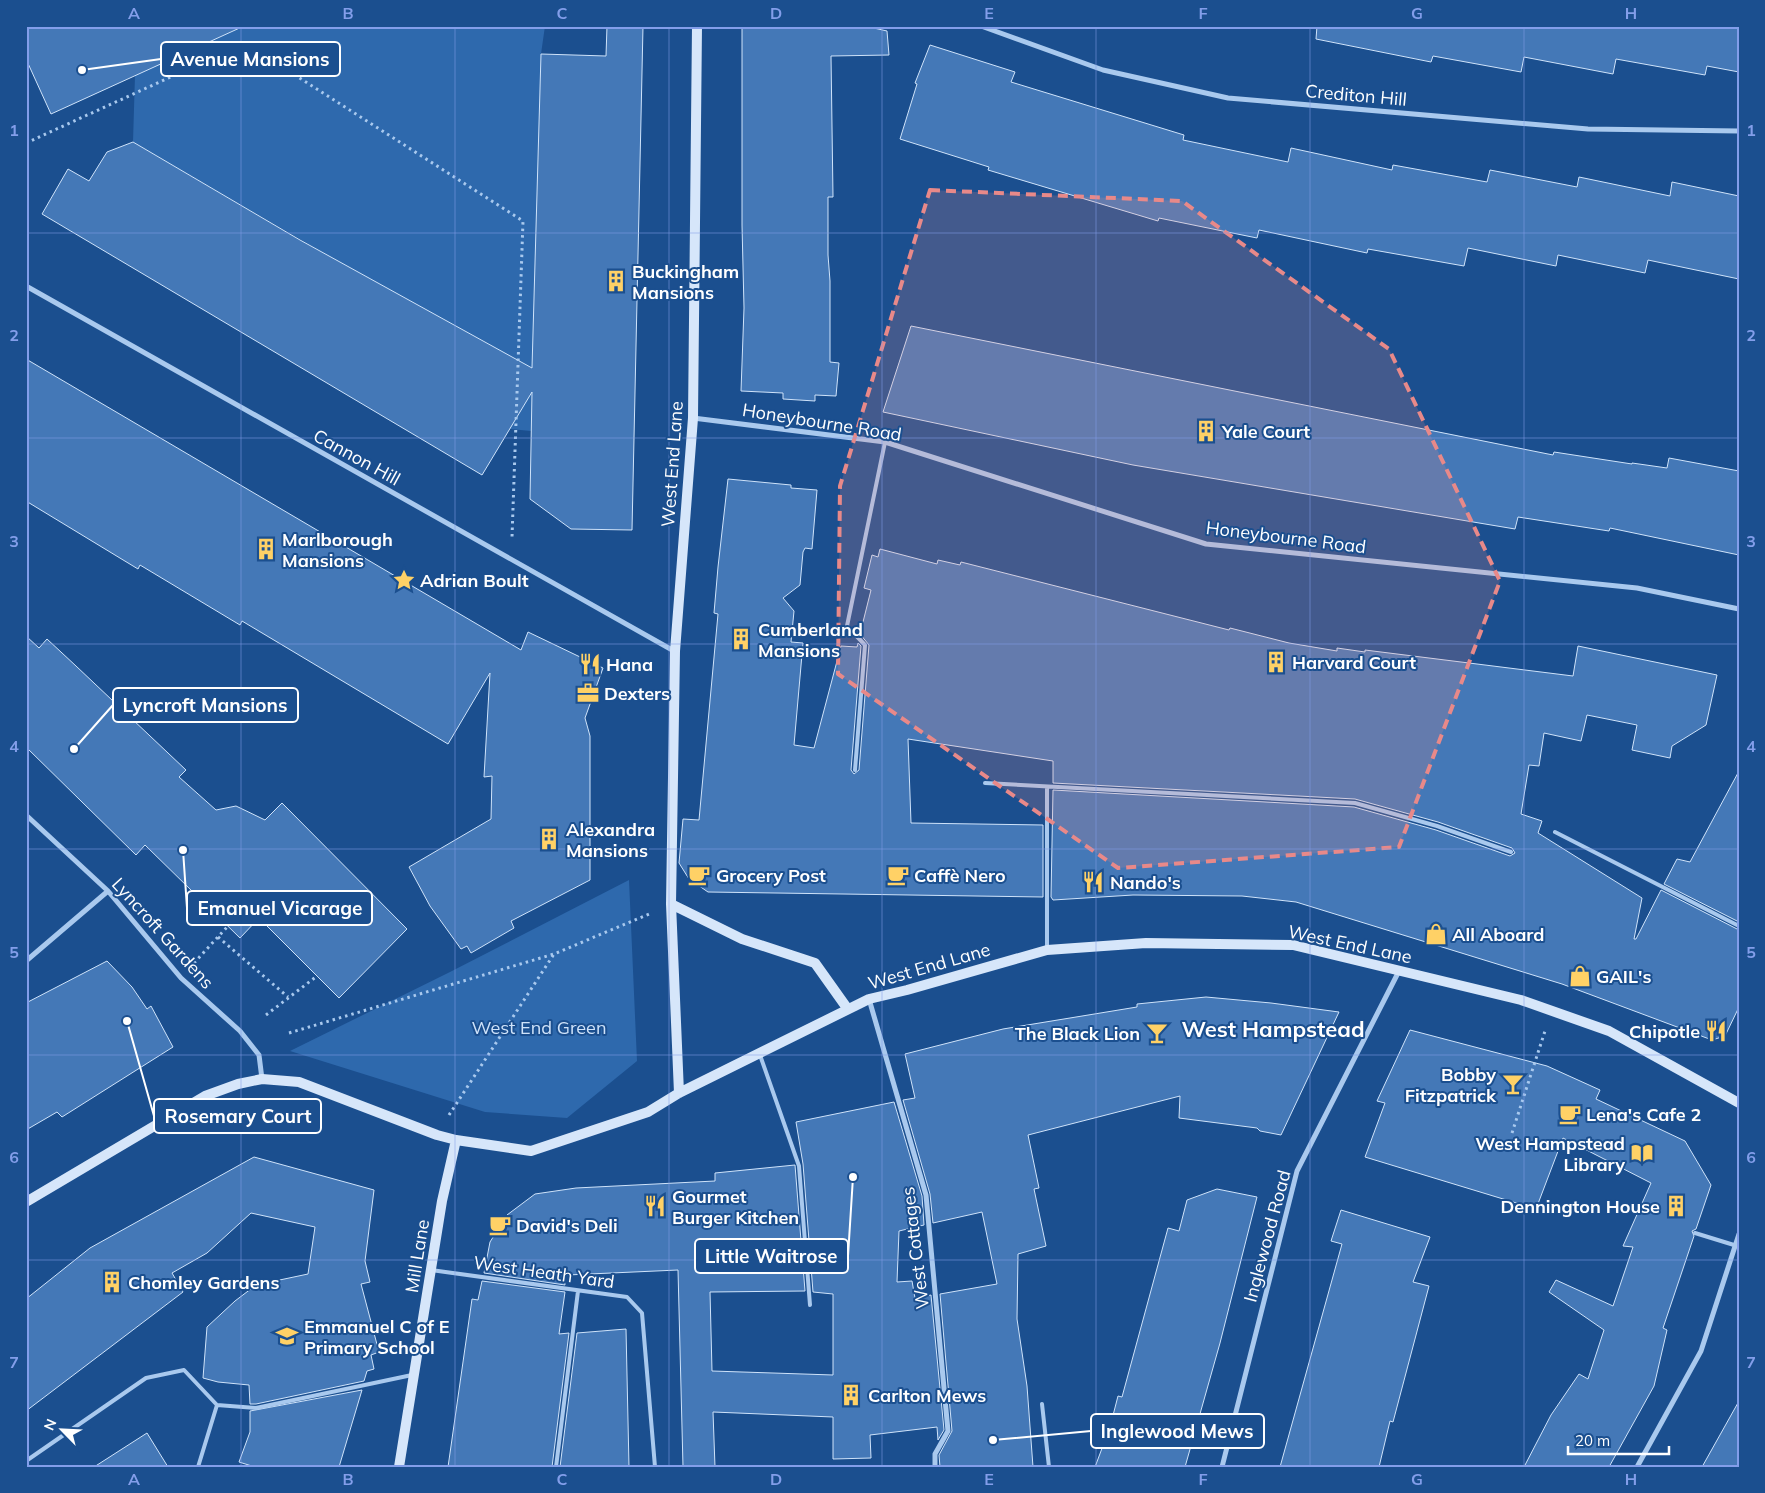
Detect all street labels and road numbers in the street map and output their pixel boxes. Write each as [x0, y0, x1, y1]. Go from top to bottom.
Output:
street label: Crediton Hill [1304, 79, 1408, 111]
street label: Honeybourne Road [741, 398, 903, 446]
street label: West End Lane [656, 400, 688, 528]
street label: Cannon Hill [309, 424, 405, 490]
street label: Honeybourne Road [1205, 516, 1367, 558]
street label: Lyncroft Gardens [107, 873, 219, 993]
street label: West End Lane [1286, 920, 1414, 968]
street label: West End Lane [865, 938, 993, 994]
street label: Inglewood Road [1238, 1167, 1296, 1305]
street label: West Cottages [896, 1185, 934, 1311]
street label: Mill Lane [400, 1218, 434, 1294]
street label: West Heath Yard [472, 1251, 616, 1293]

